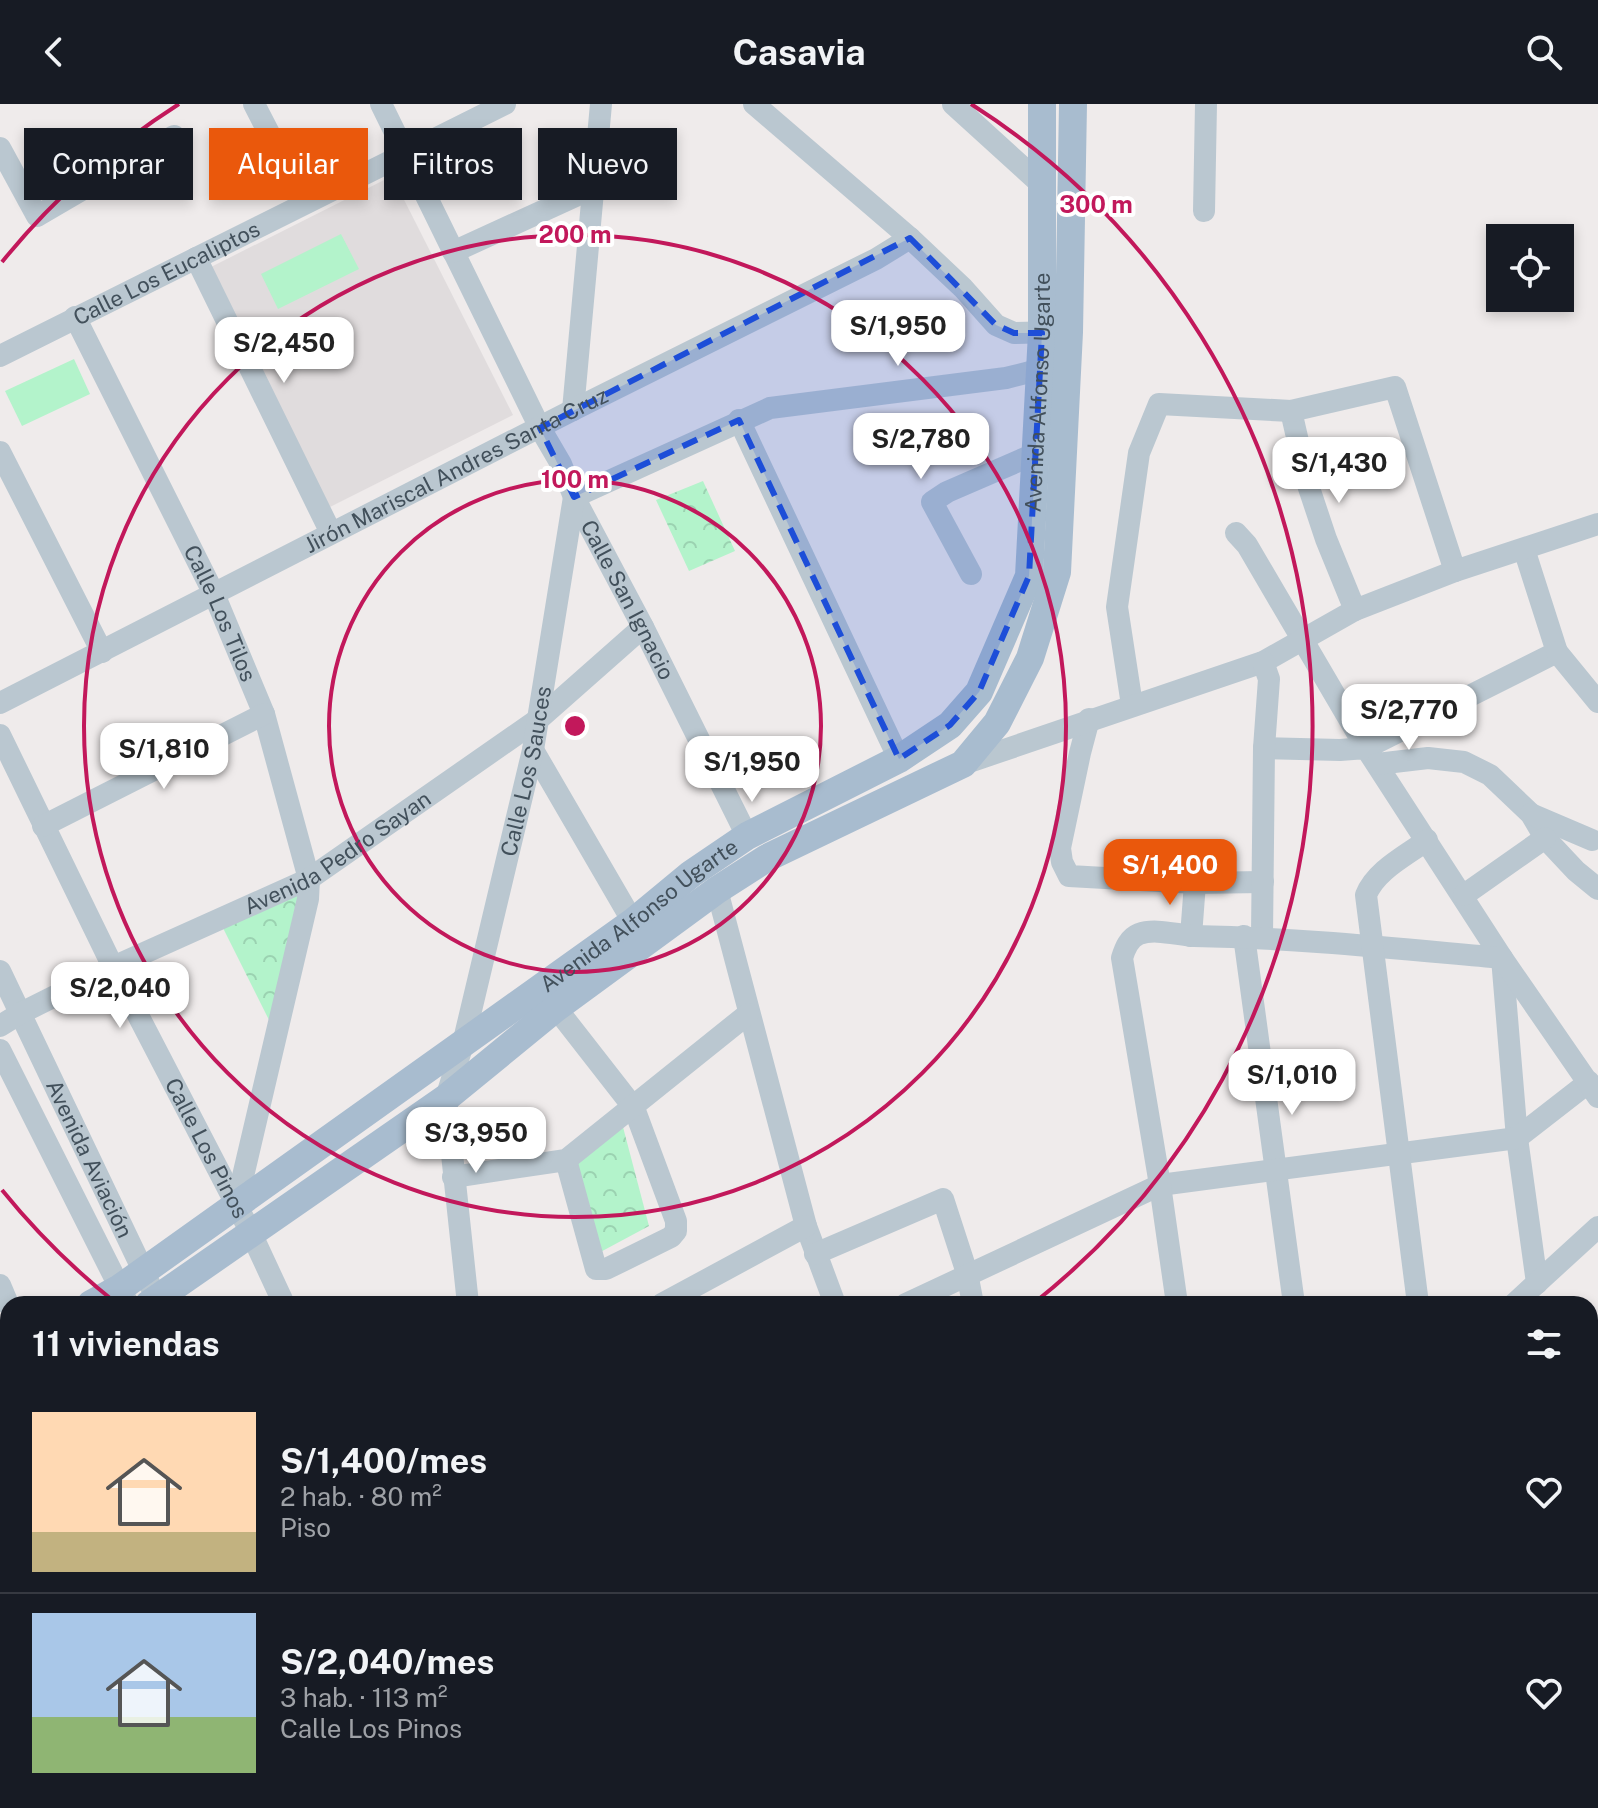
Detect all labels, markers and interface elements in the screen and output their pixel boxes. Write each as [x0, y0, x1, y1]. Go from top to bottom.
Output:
icon: back [32, 30, 76, 74]
icon: search [1522, 30, 1566, 74]
text: Casavia [732, 31, 866, 73]
chip: Comprar [24, 128, 193, 200]
chip: Alquilar [209, 128, 368, 200]
chip: Filtros [384, 128, 522, 200]
chip: Nuevo [538, 128, 677, 200]
text: 300 m [1059, 190, 1133, 218]
street label: Calle Los Eucaliptos [69, 215, 264, 330]
text: 200 m [538, 220, 612, 248]
map controls [1486, 224, 1574, 312]
button: locate [1486, 224, 1574, 312]
street label: Avenida Alfonso Ugarte [1019, 272, 1055, 513]
pin: S/1,950 [824, 300, 972, 368]
text: S/1,950 [849, 310, 947, 341]
pin: S/2,450 [210, 317, 358, 385]
text: S/2,450 [233, 327, 335, 358]
street label: Jirón Mariscal Andres Santa Cruz [300, 382, 612, 558]
pin: S/2,780 [847, 413, 995, 481]
text: S/2,780 [871, 423, 971, 454]
pin: S/1,430 [1265, 437, 1413, 505]
text: S/1,430 [1290, 447, 1388, 478]
text: 100 m [541, 465, 609, 493]
street label: Calle San Ignacio [575, 515, 680, 684]
street label: Calle Los Tilos [178, 541, 262, 685]
street label: Calle Los Sauces [495, 684, 556, 859]
pin: S/2,770 [1335, 684, 1483, 752]
text: S/2,770 [1360, 694, 1458, 725]
centre of rings [561, 712, 589, 740]
pin: S/1,810 [90, 723, 238, 791]
text: S/1,810 [118, 733, 210, 764]
pin: S/1,950 [678, 736, 826, 804]
text: S/1,950 [703, 746, 801, 777]
street label: Avenida Pedro Sayan [240, 785, 435, 919]
street label: Avenida Alfonso Ugarte [535, 833, 743, 997]
pin: S/1,400 [1096, 839, 1244, 907]
text: S/1,400 [1122, 849, 1218, 880]
pin: S/2,040 [46, 962, 194, 1030]
text: S/2,040 [69, 972, 171, 1003]
pin: S/1,010 [1218, 1049, 1366, 1117]
text: S/1,010 [1247, 1059, 1337, 1090]
street label: Calle Los Pinos [160, 1074, 254, 1222]
street label: Avenida Aviación [41, 1076, 138, 1242]
pin: S/3,950 [402, 1107, 550, 1175]
text: S/3,950 [424, 1117, 528, 1148]
icon: filters [1522, 1322, 1566, 1366]
text: 11 viviendas [32, 1324, 220, 1364]
text: S/1,400/mes [280, 1441, 487, 1481]
icon: home [96, 1444, 192, 1540]
icon: heart [1522, 1470, 1566, 1514]
text: 2 hab. · 80 m² [280, 1481, 442, 1512]
text: Piso [280, 1512, 331, 1543]
text: S/2,040/mes [280, 1642, 494, 1682]
icon: home [96, 1645, 192, 1741]
icon: heart [1522, 1671, 1566, 1715]
text: 3 hab. · 113 m² [280, 1682, 448, 1713]
text: Calle Los Pinos [280, 1713, 462, 1744]

